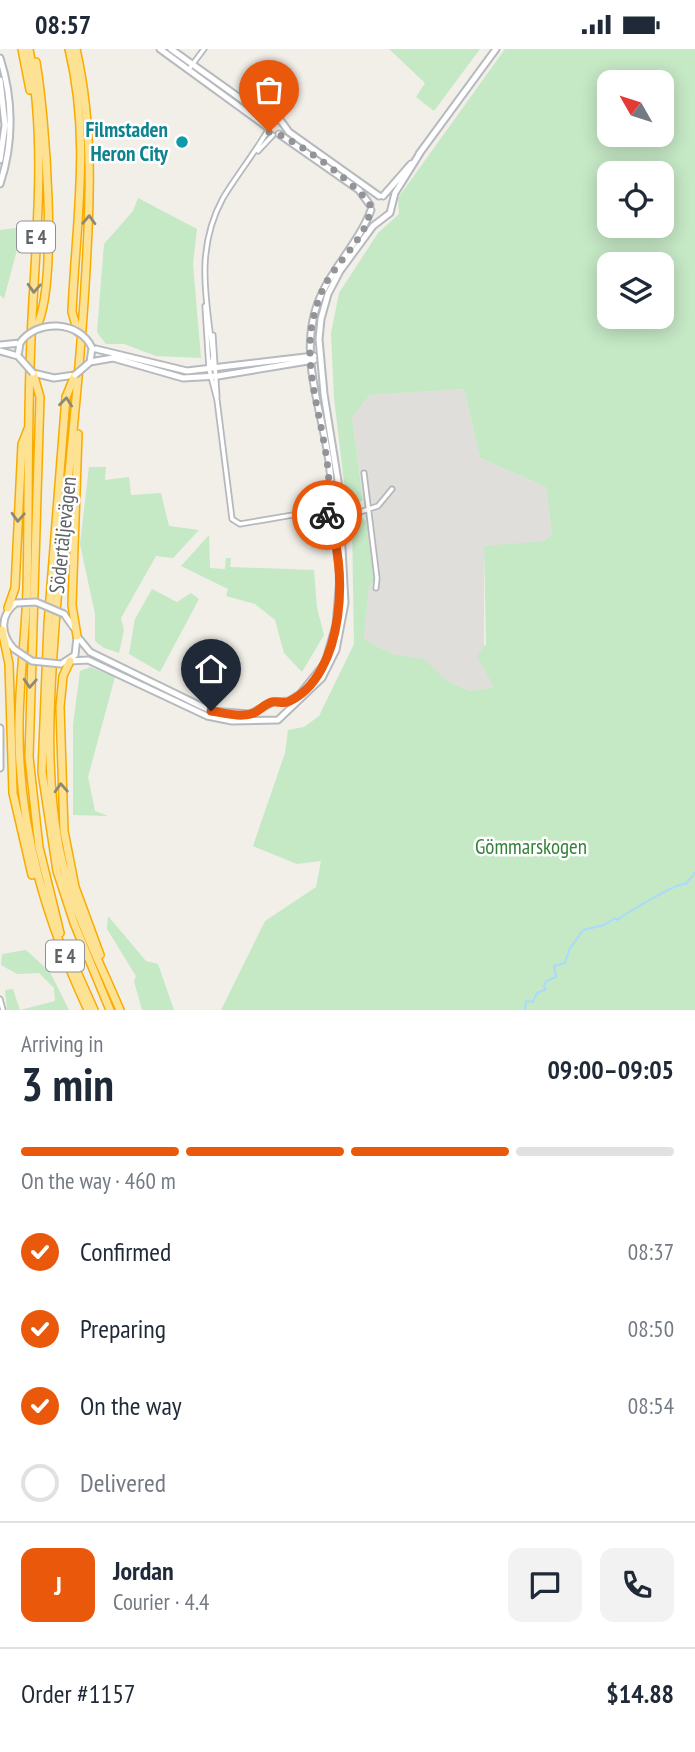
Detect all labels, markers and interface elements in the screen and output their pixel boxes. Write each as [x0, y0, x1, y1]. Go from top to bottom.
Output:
text: 08:57 [35, 8, 91, 41]
pin [239, 60, 299, 132]
north arrow [597, 70, 674, 147]
map controls [597, 70, 674, 329]
icon: bag [250, 71, 288, 109]
place label: Filmstaden Heron City [86, 116, 169, 167]
marker: Filmstaden Heron City [174, 134, 190, 150]
button: locate [597, 161, 674, 238]
one-way arrow [81, 214, 96, 225]
road number: E 4 [17, 221, 55, 253]
button: layers [597, 252, 674, 329]
one-way arrow [27, 283, 42, 294]
one-way arrow [59, 396, 74, 408]
street label: Södertäljevägen [43, 475, 82, 595]
courier [292, 480, 362, 550]
icon: bike [308, 496, 346, 534]
one-way arrow [11, 511, 26, 522]
pin [181, 639, 241, 711]
icon: home [192, 650, 230, 688]
one-way arrow [23, 678, 38, 689]
one-way arrow [54, 782, 69, 793]
park label: Gömmarskogen [475, 833, 587, 860]
road number: E 4 [46, 941, 84, 972]
text: Arriving in [21, 1029, 103, 1058]
text: 09:00–09:05 [547, 1053, 674, 1086]
text: 3 min [21, 1054, 114, 1114]
text: On the way · 460 m [21, 1166, 176, 1195]
icon: check [21, 1233, 59, 1271]
text: Confirmed [80, 1235, 171, 1268]
text: 08:37 [628, 1237, 674, 1266]
icon: check [21, 1310, 59, 1348]
text: Preparing [80, 1312, 166, 1345]
text: 08:50 [628, 1314, 674, 1343]
icon: check [21, 1387, 59, 1425]
text: On the way [80, 1389, 182, 1422]
text: 08:54 [628, 1391, 674, 1420]
text: Delivered [80, 1466, 166, 1499]
button: chat [508, 1548, 582, 1622]
button: phone [600, 1548, 674, 1622]
text: Jordan [113, 1554, 174, 1587]
text: J [54, 1569, 62, 1602]
text: Courier · 4.4 [113, 1587, 209, 1616]
text: Order #1157 [21, 1677, 136, 1710]
text: $14.88 [606, 1677, 674, 1710]

